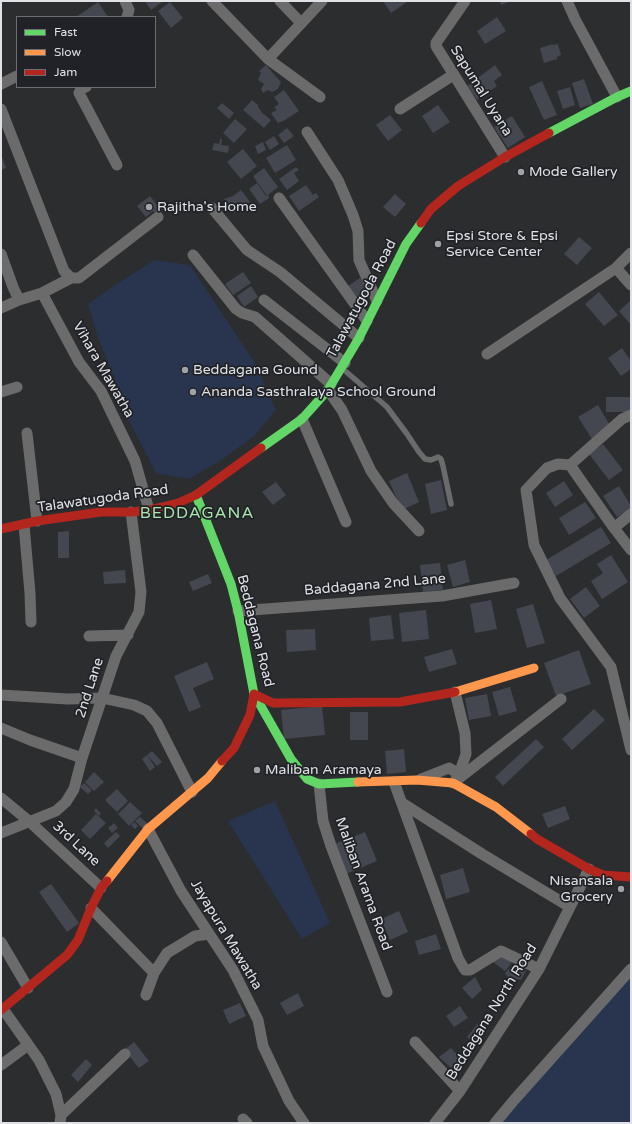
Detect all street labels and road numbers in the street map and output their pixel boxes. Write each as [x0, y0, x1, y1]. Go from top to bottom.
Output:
street label: Sapumal Uyana [446, 42, 516, 140]
street label: Talawatugoda Road [324, 237, 400, 361]
street label: Vihara Mawatha [69, 319, 137, 421]
street label: Talawatugoda Road [36, 481, 170, 517]
street label: Baddagana 2nd Lane [304, 570, 446, 600]
street label: Beddagana Road [233, 573, 277, 689]
street label: 2nd Lane [72, 656, 108, 720]
street label: Maliban Arama Road [331, 815, 395, 953]
street label: 3rd Lane [49, 818, 103, 870]
street label: Jayapura Mawatha [186, 877, 266, 993]
street label: Beddagana North Road [443, 941, 541, 1083]

